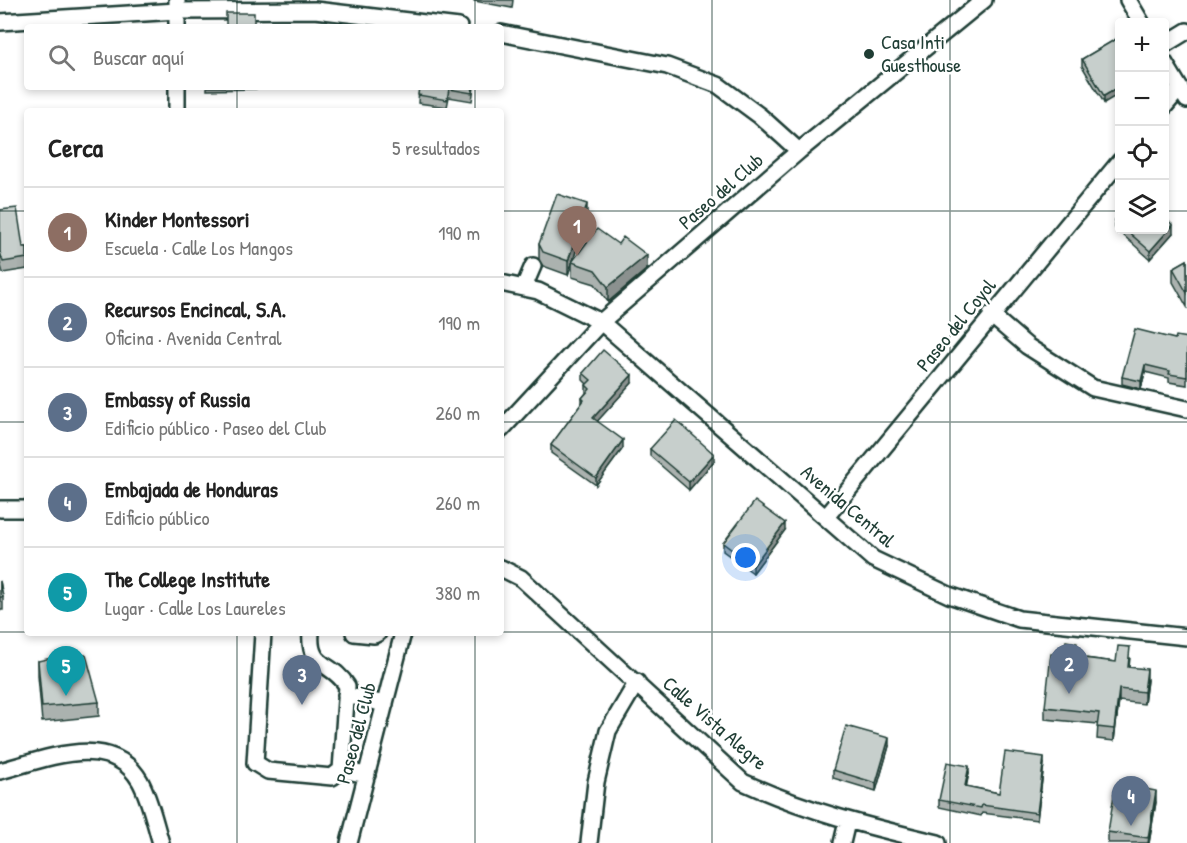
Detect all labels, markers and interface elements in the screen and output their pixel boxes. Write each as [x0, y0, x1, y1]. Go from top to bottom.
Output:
map controls [1115, 18, 1169, 234]
button: + [1115, 18, 1169, 72]
search box [24, 24, 504, 90]
place label: Casa Inti Guesthouse [881, 28, 961, 78]
icon: search [45, 41, 78, 74]
text: Buscar aquí [93, 42, 185, 72]
marker: Casa Inti Guesthouse [862, 47, 876, 61]
button: − [1115, 72, 1169, 126]
button: locate [1115, 126, 1169, 180]
text: Cerca [48, 130, 103, 165]
text: 5 resultados [392, 134, 480, 161]
street label: Paseo del Club [673, 146, 769, 235]
button: layers [1115, 180, 1169, 234]
text: Kinder Montessori [105, 204, 250, 234]
pin: 1 [558, 206, 596, 256]
text: 1 [64, 219, 71, 246]
text: 190 m [438, 219, 480, 246]
text: Escuela · Calle Los Mangos [105, 234, 293, 261]
street label: Paseo del Coyol [910, 272, 1002, 377]
text: Recursos Encincal, S.A. [105, 294, 286, 324]
text: 2 [63, 309, 72, 336]
text: 190 m [438, 309, 480, 336]
text: Oficina · Avenida Central [105, 324, 282, 351]
text: Embassy of Russia [105, 384, 250, 414]
text: 3 [63, 399, 72, 426]
text: 260 m [436, 399, 480, 426]
text: Edificio público · Paseo del Club [105, 414, 327, 441]
street label: Avenida Central [796, 458, 902, 553]
text: Embajada de Honduras [105, 474, 278, 504]
text: 4 [64, 489, 71, 516]
text: 260 m [436, 489, 480, 516]
text: Edificio público [105, 504, 209, 531]
your location [731, 543, 760, 572]
text: The College Institute [105, 564, 270, 594]
text: 5 [63, 579, 72, 606]
text: 380 m [435, 579, 480, 606]
text: Lugar · Calle Los Laureles [105, 594, 286, 621]
pin: 2 [1050, 644, 1088, 694]
pin: 5 [46, 646, 86, 696]
pin: 3 [282, 656, 322, 705]
street label: Calle Vista Alegre [657, 670, 773, 776]
street label: Paseo del Club [329, 679, 382, 787]
pin: 4 [1112, 776, 1150, 826]

